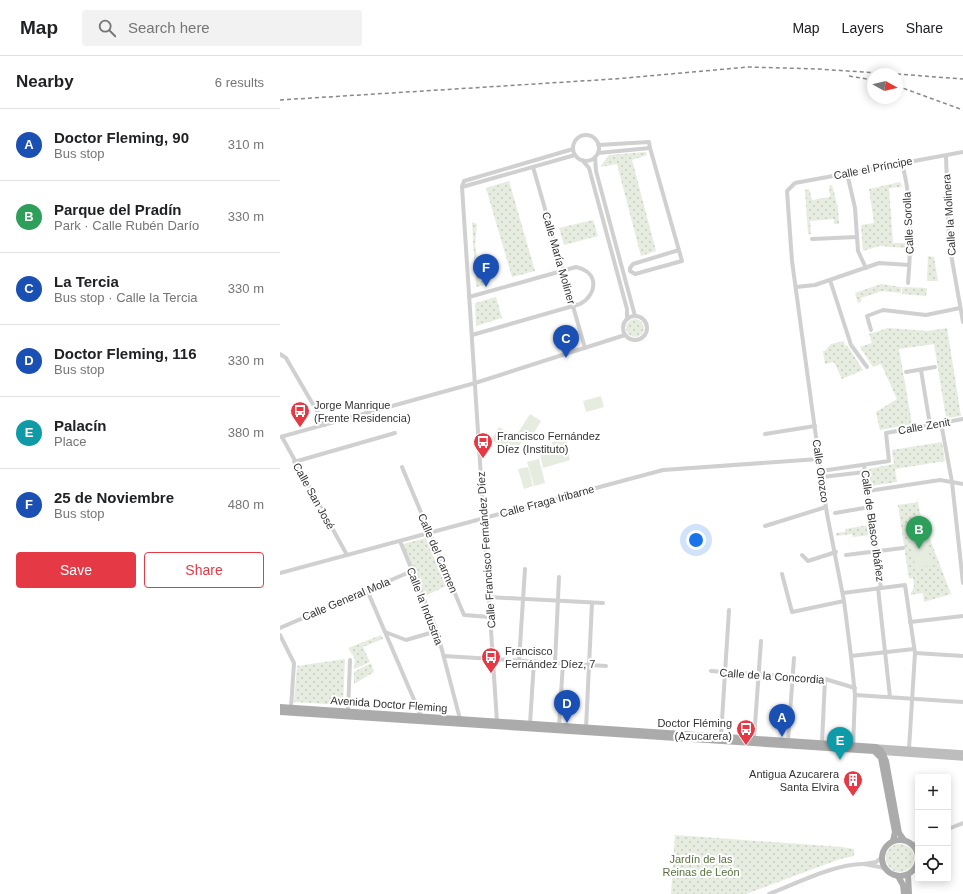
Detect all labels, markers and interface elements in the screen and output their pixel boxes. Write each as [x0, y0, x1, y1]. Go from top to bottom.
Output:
search box [82, 10, 362, 46]
text: Map [20, 17, 58, 38]
icon: search [96, 17, 118, 39]
text: Search here [128, 19, 210, 36]
text: Map [792, 20, 820, 36]
text: Layers [842, 20, 884, 36]
text: Share [906, 20, 943, 36]
north arrow [867, 68, 903, 104]
text: Nearby [16, 72, 74, 91]
text: 6 results [215, 75, 264, 90]
text: Doctor Fleming, 90 [54, 129, 189, 146]
text: A [24, 137, 34, 152]
text: 310 m [228, 137, 264, 152]
text: Bus stop [54, 146, 105, 161]
street label: Calle el Príncipe [833, 154, 913, 182]
street label: Calle la Molinera [940, 173, 958, 256]
street label: Calle Sorolla [900, 191, 916, 254]
text: Parque del Pradín [54, 201, 182, 218]
text: B [24, 209, 34, 224]
text: 330 m [228, 209, 264, 224]
street label: Calle María Moliner [540, 211, 578, 306]
text: Park · Calle Rubén Darío [54, 218, 199, 233]
pin: F [473, 254, 499, 287]
text: La Tercia [54, 273, 119, 290]
text: C [24, 281, 34, 296]
text: 330 m [228, 281, 264, 296]
text: Bus stop · Calle la Tercia [54, 290, 198, 305]
pin: C [553, 325, 579, 358]
text: Doctor Fleming, 116 [54, 345, 197, 362]
text: D [24, 353, 34, 368]
text: 330 m [228, 353, 264, 368]
text: Bus stop [54, 362, 105, 377]
place label: Jorge Manrique (Frente Residencia) [314, 399, 411, 424]
bus stop icon: Jorge Manrique (Frente Residencia) [289, 400, 311, 428]
street label: Calle Zenit [897, 416, 951, 436]
text: Palacín [54, 417, 107, 434]
text: E [25, 425, 33, 440]
text: 380 m [228, 425, 264, 440]
place label: Francisco Fernández Díez (Instituto) [497, 430, 600, 455]
bus stop icon: Francisco Fernández Díez (Instituto) [472, 431, 494, 459]
text: Place [54, 434, 87, 449]
street label: Calle Orozco [811, 439, 831, 503]
street label: Calle San José [291, 461, 337, 531]
street label: Calle de Blasco Ibáñez [859, 469, 887, 583]
street label: Calle Francisco Fernández Díez [475, 471, 497, 629]
street label: Calle Fraga Iribarne [498, 483, 596, 519]
text: 25 de Noviembre [54, 489, 174, 506]
text: F [25, 497, 33, 512]
text: 480 m [228, 497, 264, 512]
text: Bus stop [54, 506, 105, 521]
street label: Calle del Carmen [416, 512, 460, 594]
pin: B [906, 516, 932, 549]
your location [686, 530, 706, 550]
button: Save [16, 552, 136, 588]
button: Share [144, 552, 264, 588]
street label: Calle la Industria [405, 566, 446, 647]
street label: Calle General Mola [300, 575, 392, 623]
place label: Francisco Fernández Díez, 7 [505, 645, 596, 670]
bus stop icon: Francisco Fernández Díez, 7 [480, 646, 502, 674]
street label: Calle de la Concordia [719, 666, 826, 686]
pin: D [554, 690, 580, 723]
street label: Avenida Doctor Fleming [330, 694, 448, 714]
pin: A [769, 704, 795, 737]
place label: Doctor Fléming (Azucarera) [657, 717, 732, 742]
bus stop icon: Doctor Fléming (Azucarera) [735, 718, 757, 746]
pin: E [827, 727, 853, 760]
place label: Antigua Azucarera Santa Elvira [749, 768, 840, 793]
building icon: Antigua Azucarera Santa Elvira [842, 769, 864, 797]
map controls [915, 774, 951, 882]
button: + [915, 774, 951, 810]
button: − [915, 810, 951, 846]
button: locate [915, 846, 951, 882]
park label: Jardín de las Reinas de León [662, 853, 740, 878]

